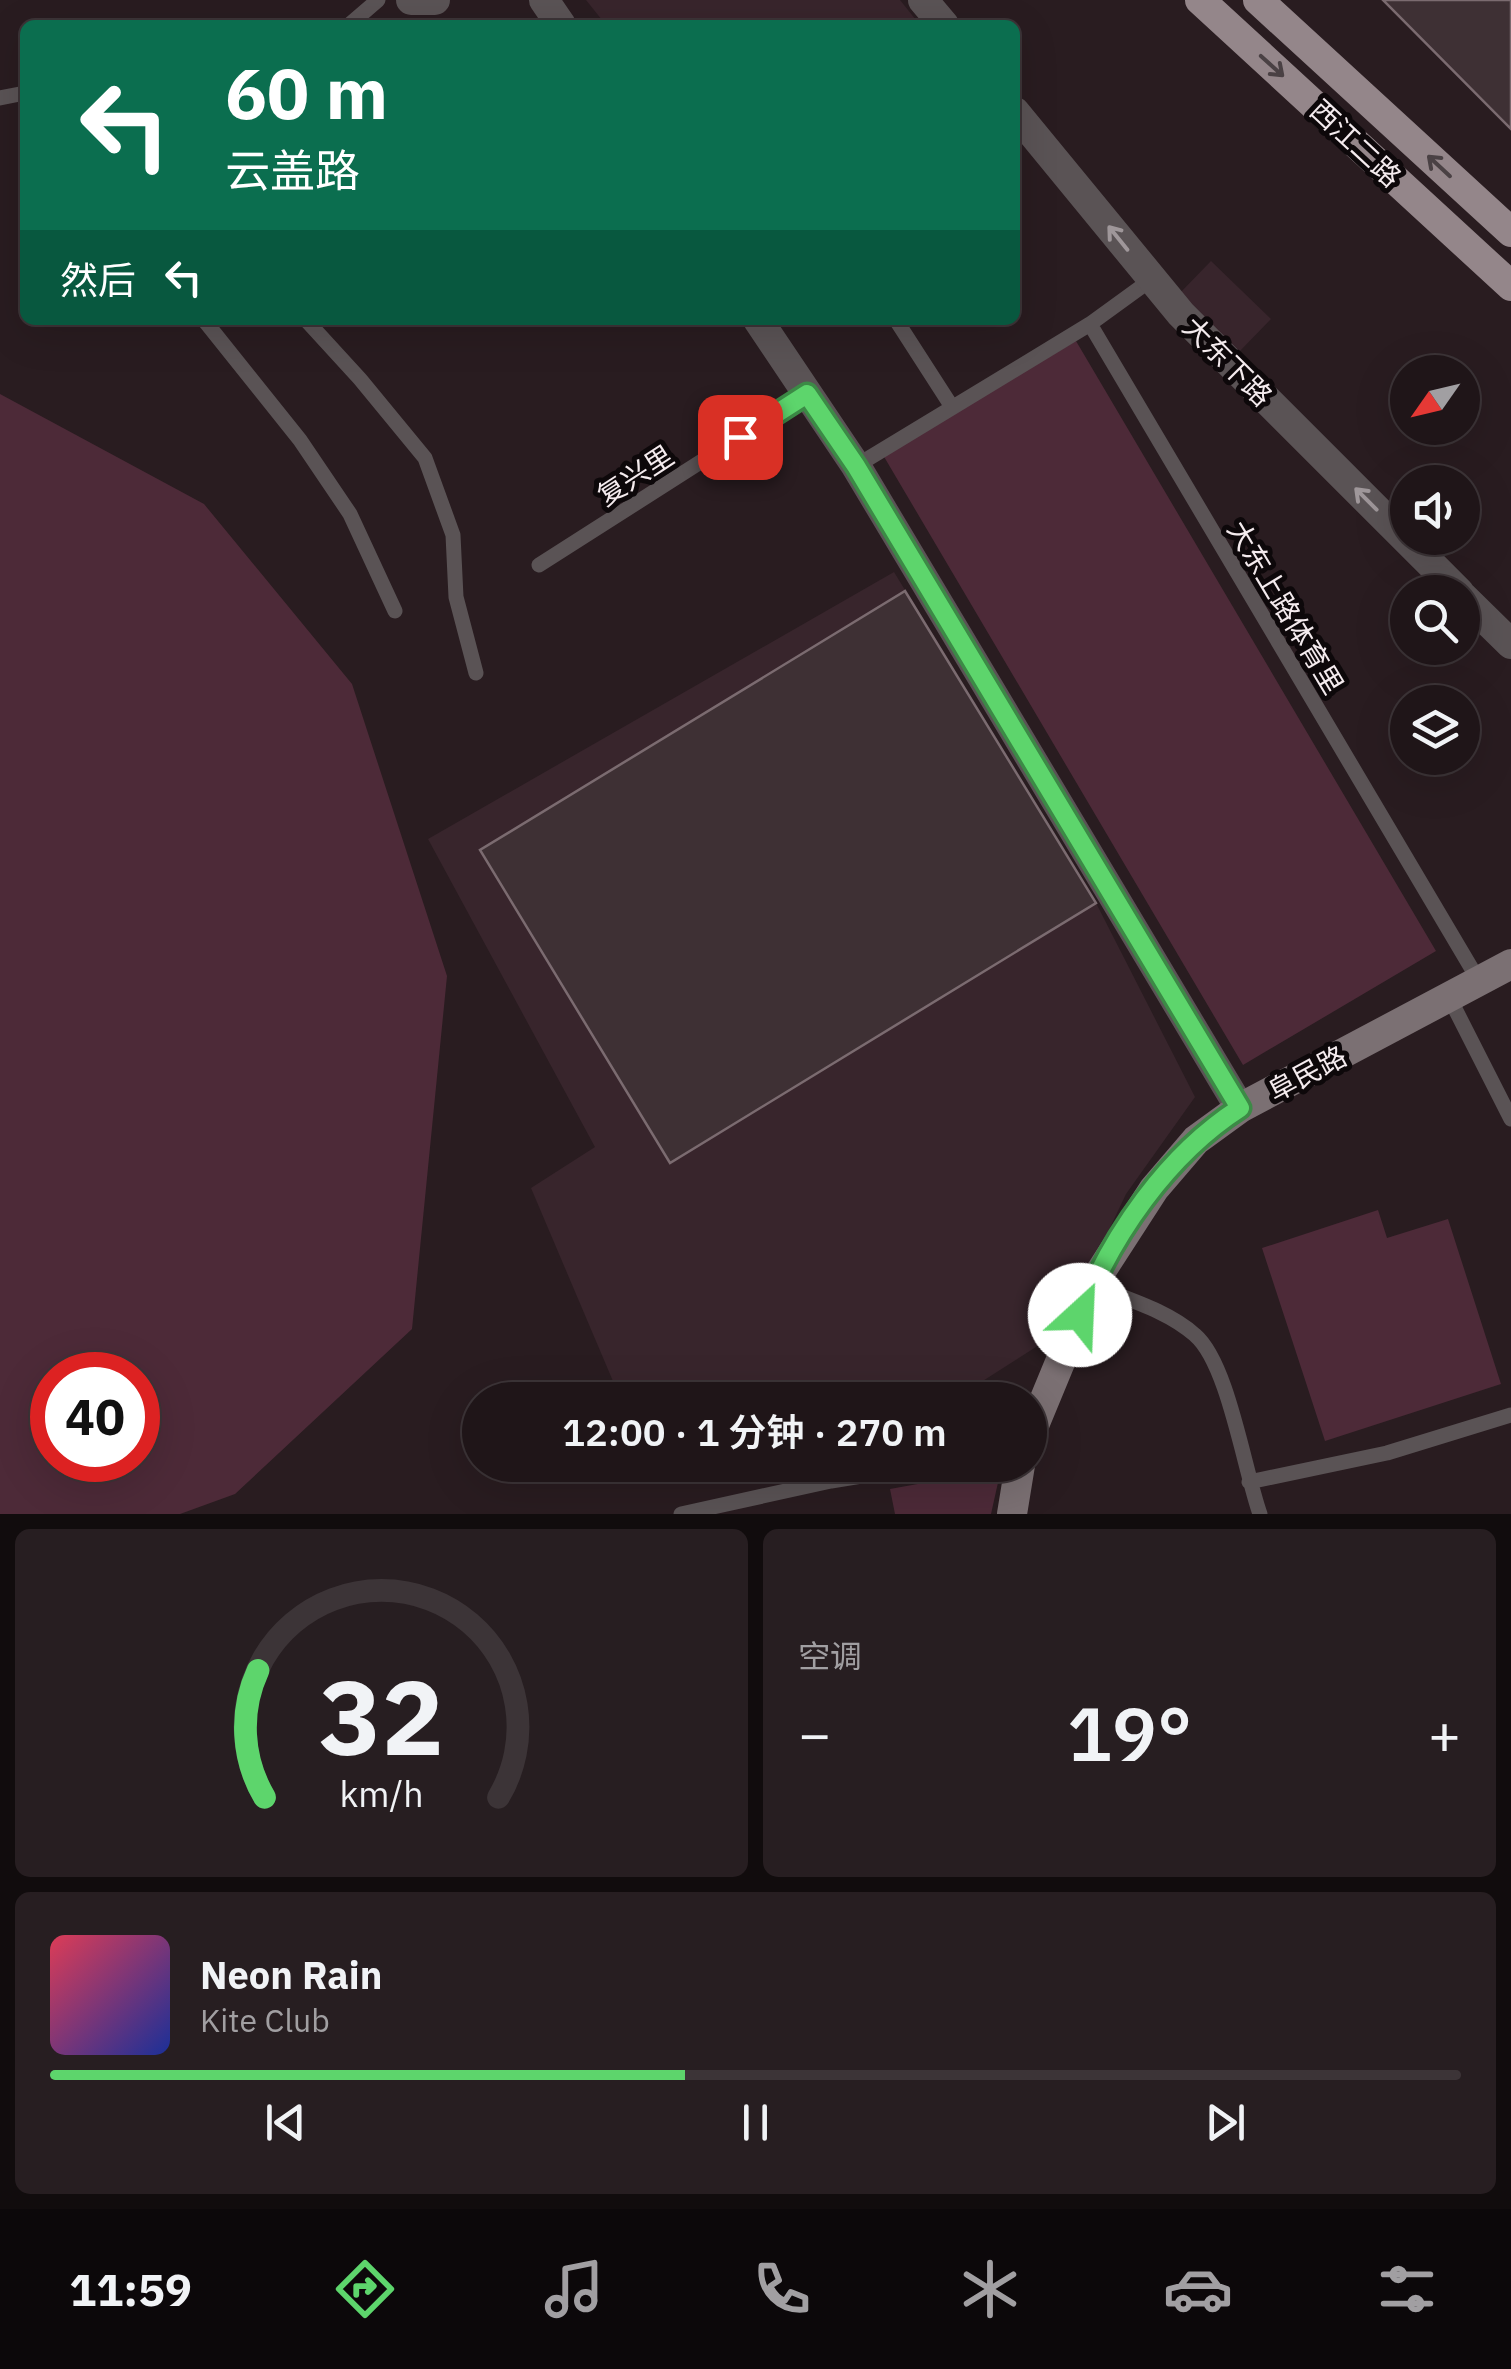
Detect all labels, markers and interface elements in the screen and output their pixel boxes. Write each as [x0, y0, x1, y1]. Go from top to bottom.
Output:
text: 60 m [225, 47, 388, 138]
one-way arrow [1259, 54, 1284, 77]
icon: left [60, 60, 190, 190]
street label: 西江二路 [1302, 91, 1410, 195]
text: 云盖路 [225, 141, 360, 199]
one-way arrow [1427, 155, 1452, 178]
one-way arrow [1107, 225, 1129, 251]
icon: left [156, 250, 211, 305]
text: 然后 [60, 255, 136, 304]
street label: 大东下路 [1175, 308, 1281, 414]
north arrow [1390, 355, 1480, 445]
map controls [1390, 355, 1480, 775]
pin [698, 395, 783, 480]
icon: arrive [713, 410, 768, 465]
street label: 复兴里 [590, 437, 680, 513]
button: sound [1390, 465, 1480, 555]
one-way arrow [1354, 487, 1378, 511]
street label: 大东上路体育里 [1220, 513, 1352, 701]
button: search [1390, 575, 1480, 665]
button: layers [1390, 685, 1480, 775]
street label: 阜民路 [1261, 1037, 1353, 1109]
position arrow [1028, 1263, 1132, 1367]
speed limit sign: 40 [30, 1352, 160, 1482]
text: 12:00 · 1 分钟 · 270 m [562, 1407, 947, 1456]
text: 空调 [798, 1635, 862, 1677]
text: 32 [319, 1648, 444, 1784]
text: 19° [1067, 1684, 1192, 1782]
text: − [798, 1698, 831, 1769]
text: + [1428, 1698, 1461, 1769]
text: km/h [339, 1770, 424, 1817]
text: Neon Rain [200, 1950, 382, 1999]
text: Kite Club [200, 1999, 330, 2041]
icon: previous [258, 2095, 313, 2150]
icon: pause [728, 2095, 783, 2150]
icon: next [1198, 2095, 1253, 2150]
icon: directions [330, 2254, 400, 2324]
icon: music [539, 2254, 609, 2324]
icon: phone [747, 2254, 817, 2324]
icon: climate [955, 2254, 1025, 2324]
icon: car [1163, 2254, 1233, 2324]
icon: filters [1372, 2254, 1442, 2324]
text: 11:59 [69, 2260, 192, 2318]

